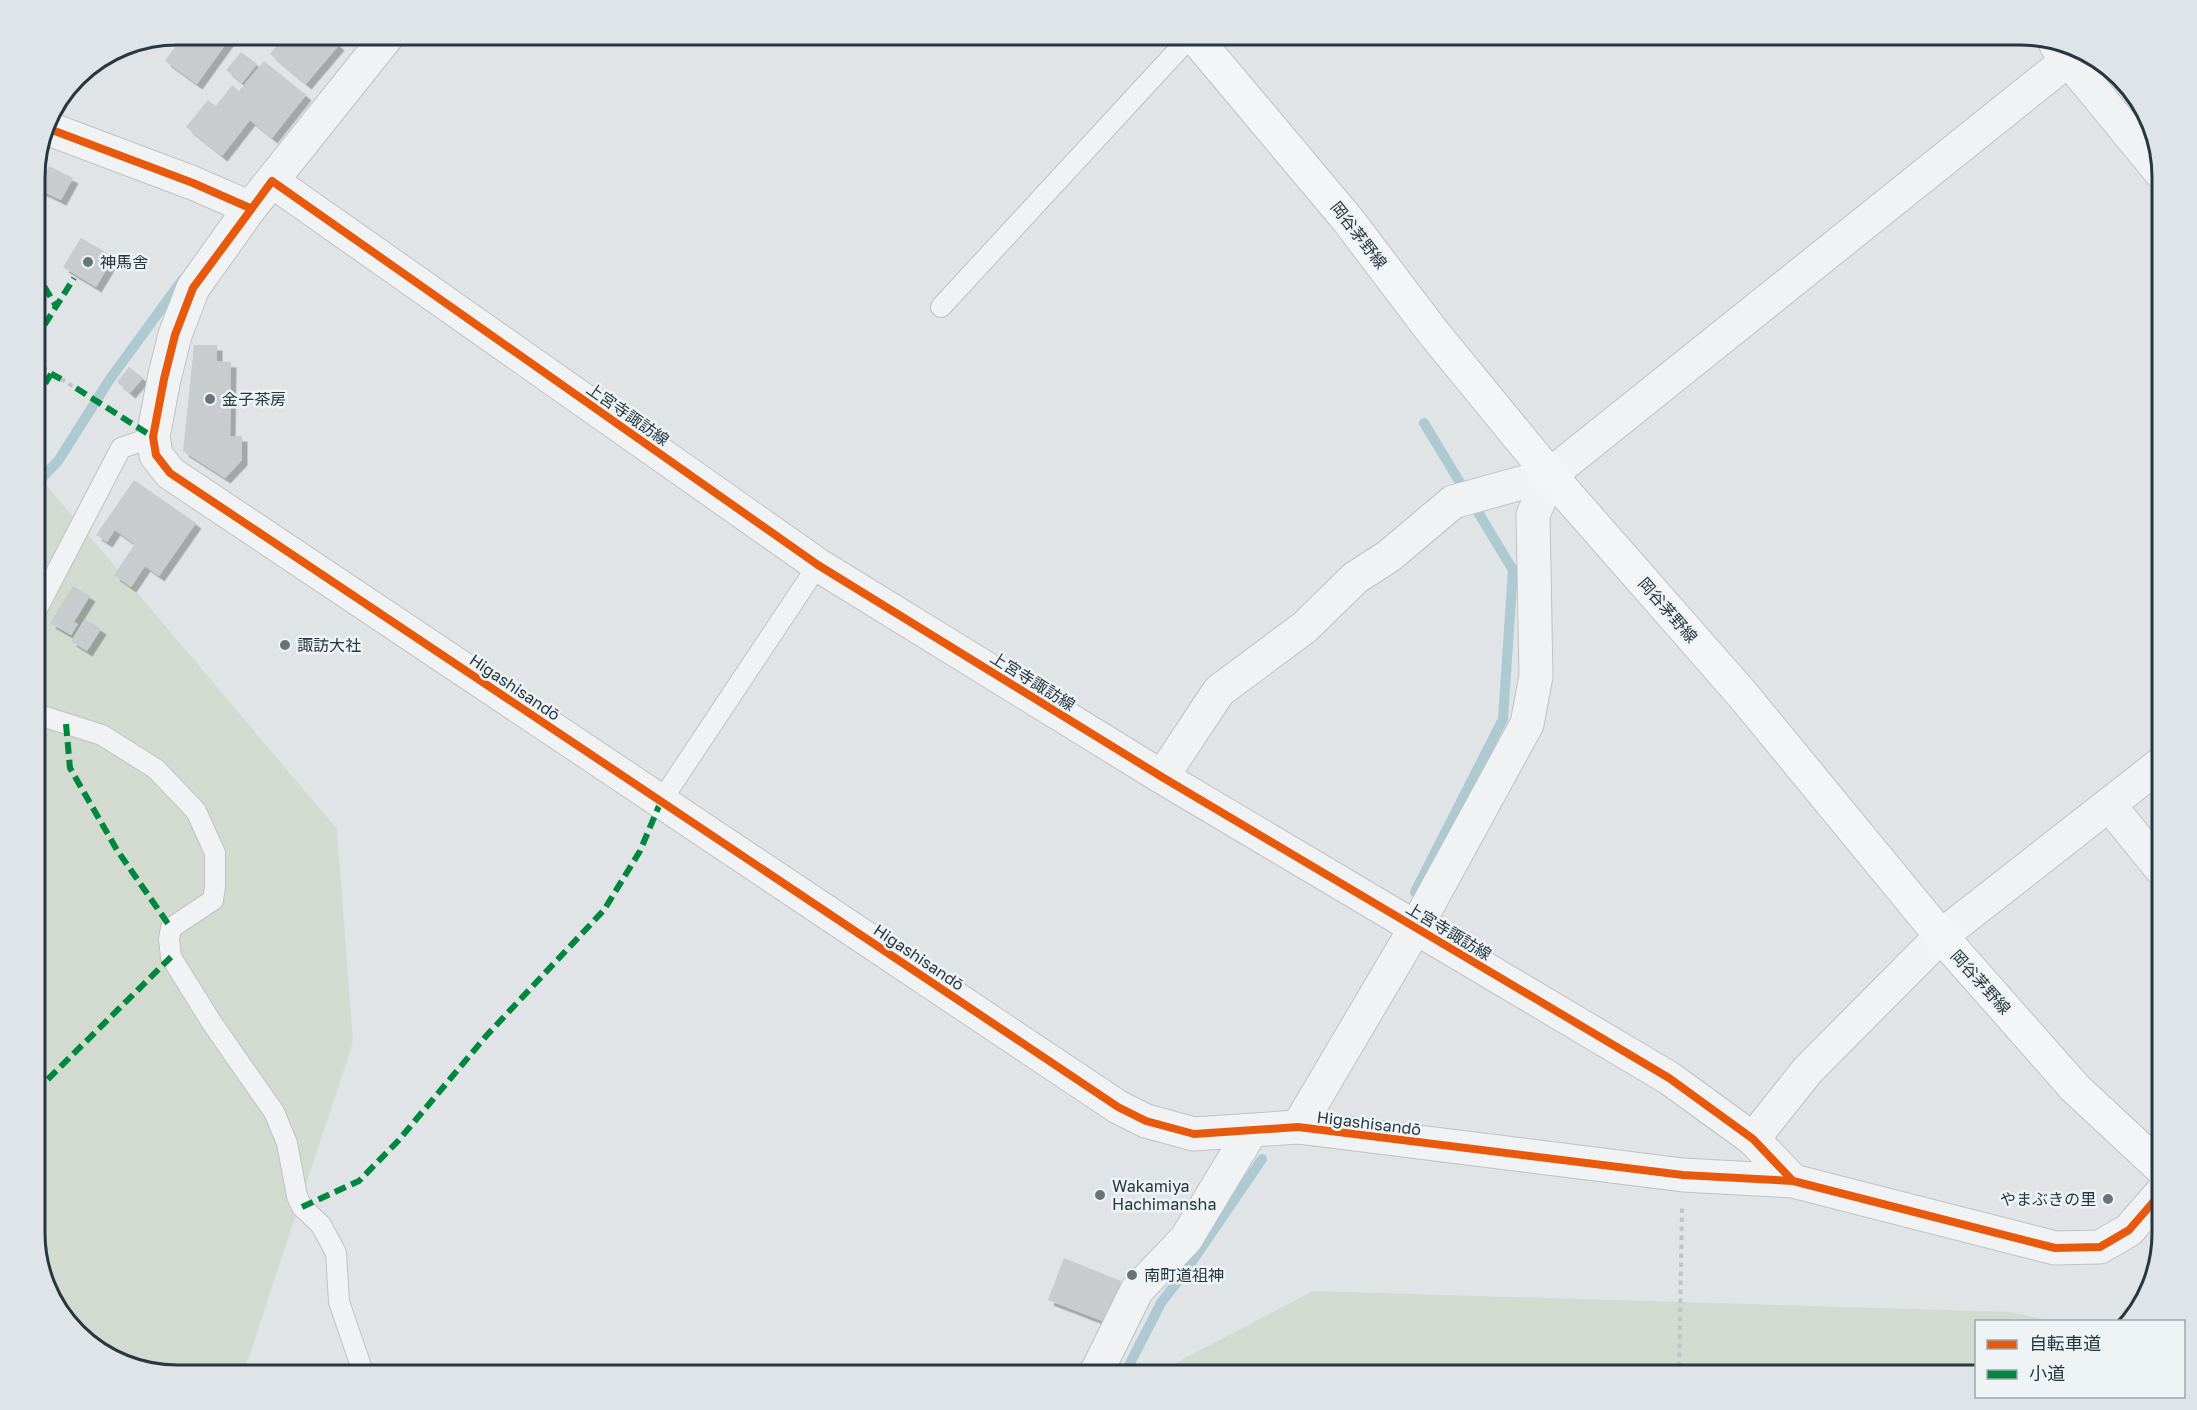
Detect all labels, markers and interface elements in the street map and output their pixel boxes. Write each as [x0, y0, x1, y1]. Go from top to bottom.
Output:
street label: 岡谷茅野線 [1326, 197, 1392, 273]
place label: 神馬舎 [100, 252, 148, 272]
marker: 神馬舎 [81, 255, 95, 269]
street label: 上宮寺諏訪線 [583, 378, 673, 450]
place label: 金子茶房 [222, 389, 286, 409]
marker: 金子茶房 [203, 392, 217, 406]
street label: 岡谷茅野線 [1634, 573, 1702, 647]
place label: 諏訪大社 [297, 635, 361, 655]
marker: 諏訪大社 [278, 638, 292, 652]
street label: 上宮寺諏訪線 [987, 647, 1079, 715]
street label: Higashisandō [466, 649, 564, 725]
street label: 上宮寺諏訪線 [1403, 898, 1495, 964]
street label: Higashisandō [870, 919, 968, 995]
street label: 岡谷茅野線 [1947, 946, 2015, 1018]
street label: Higashisandō [1316, 1107, 1422, 1139]
place label: Wakamiya Hachimansha [1112, 1176, 1216, 1214]
marker: Wakamiya Hachimansha [1093, 1188, 1107, 1202]
place label: やまぶきの里 [2000, 1189, 2096, 1209]
marker: やまぶきの里 [2101, 1192, 2115, 1206]
place label: 南町道祖神 [1144, 1265, 1224, 1285]
marker: 南町道祖神 [1125, 1268, 1139, 1282]
legend [1975, 1320, 2185, 1398]
text: 自転車道 [2029, 1332, 2101, 1354]
text: 小道 [2029, 1362, 2065, 1384]

